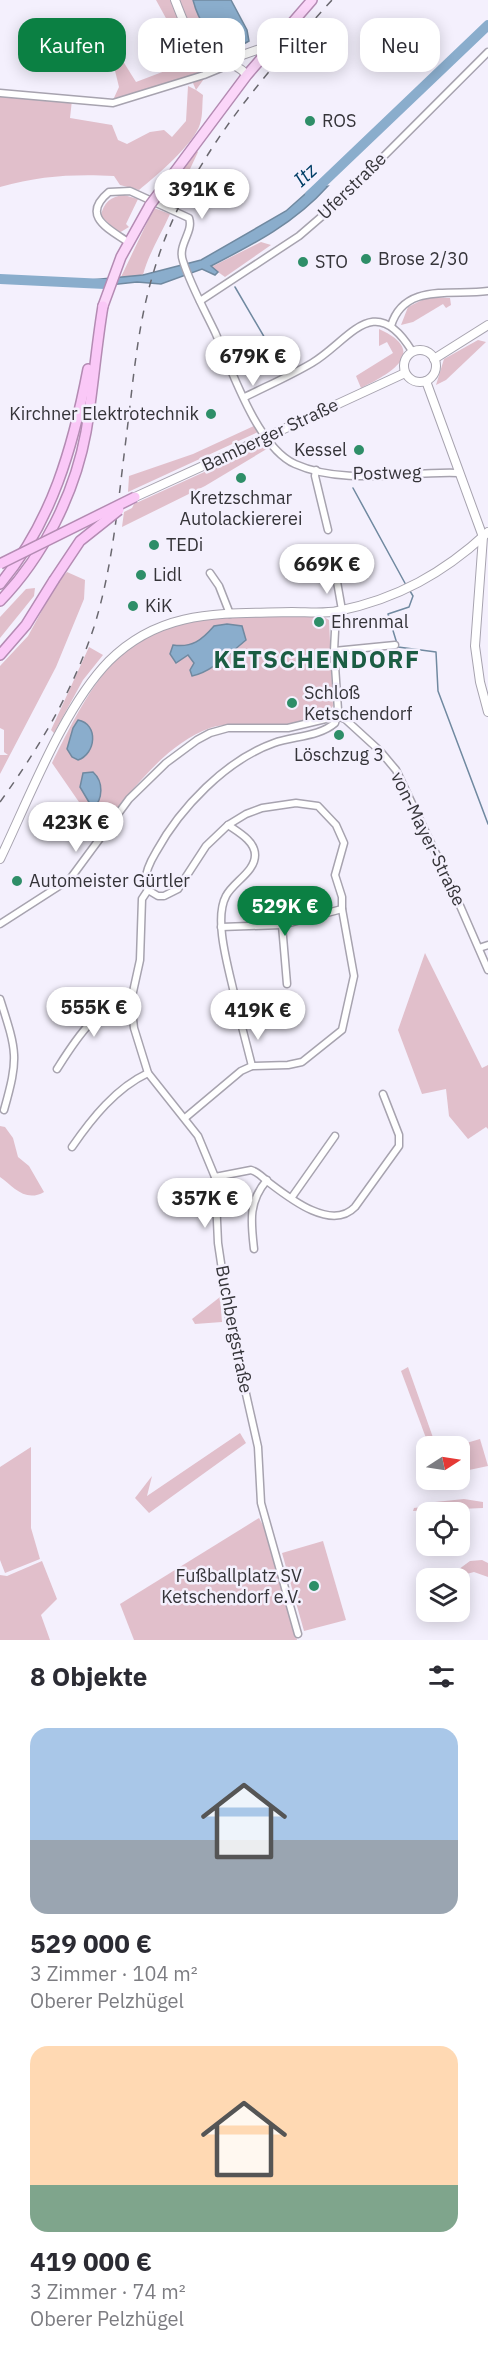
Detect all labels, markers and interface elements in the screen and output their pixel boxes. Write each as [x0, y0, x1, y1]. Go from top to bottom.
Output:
chip: Kaufen [18, 18, 126, 72]
chip: Mieten [138, 18, 245, 72]
chip: Filter [257, 18, 348, 72]
chip: Neu [360, 18, 440, 72]
place label: ROS [322, 109, 357, 132]
marker: ROS [303, 114, 317, 128]
street label: Uferstraße [312, 147, 391, 224]
water label: Itz [287, 156, 323, 192]
pin: 391K € [153, 169, 251, 220]
text: 391K € [168, 175, 236, 202]
place label: Brose 2/30 [378, 247, 469, 270]
place label: STO [315, 250, 348, 273]
marker: Brose 2/30 [359, 252, 373, 266]
marker: STO [296, 255, 310, 269]
pin: 679K € [204, 336, 302, 387]
text: 679K € [219, 342, 287, 369]
street label: Bamberger Straße [198, 393, 342, 476]
place label: Kirchner Elektrotechnik [9, 402, 200, 425]
marker: Kirchner Elektrotechnik [204, 407, 218, 421]
place label: Kessel [294, 438, 347, 461]
marker: Kessel [352, 443, 366, 457]
street label: Postweg [352, 460, 422, 485]
marker: Kretzschmar Autolackiererei [234, 471, 248, 485]
place label: Kretzschmar Autolackiererei [180, 486, 302, 530]
place label: TEDi [166, 533, 203, 556]
marker: TEDi [147, 538, 161, 552]
pin: 669K € [278, 544, 376, 595]
text: 669K € [293, 550, 361, 577]
place label: Lidl [153, 563, 182, 586]
marker: Lidl [134, 568, 148, 582]
place label: KiK [145, 594, 173, 617]
marker: KiK [126, 599, 140, 613]
place label: Ehrenmal [331, 610, 409, 633]
marker: Ehrenmal [312, 615, 326, 629]
district label: KETSCHENDORF [214, 643, 421, 675]
place label: Schloß Ketschendorf [304, 681, 413, 725]
marker: Schloß Ketschendorf [285, 696, 299, 710]
marker: Löschzug 3 [332, 728, 346, 742]
place label: Löschzug 3 [294, 743, 384, 766]
street label: von-Mayer-Straße [386, 768, 471, 910]
pin: 423K € [27, 802, 125, 853]
text: 423K € [42, 808, 110, 835]
place label: Automeister Gürtler [29, 869, 190, 892]
marker: Automeister Gürtler [10, 874, 24, 888]
pin: 529K € [236, 886, 334, 937]
text: 529K € [251, 892, 319, 919]
pin: 555K € [45, 987, 143, 1038]
pin: 419K € [209, 990, 307, 1041]
text: 555K € [60, 993, 128, 1020]
text: 419K € [224, 996, 292, 1023]
pin: 357K € [156, 1178, 254, 1229]
text: 357K € [171, 1184, 239, 1211]
street label: Buchbergstraße [211, 1263, 258, 1395]
north arrow [416, 1436, 470, 1490]
map controls [416, 1436, 470, 1622]
button: locate [416, 1502, 470, 1556]
place label: Fußballplatz SV Ketschendorf e.V. [161, 1564, 302, 1608]
button: layers [416, 1568, 470, 1622]
marker: Fußballplatz SV Ketschendorf e.V. [307, 1579, 321, 1593]
text: 8 Objekte [30, 1659, 147, 1693]
icon: filters [425, 1660, 458, 1693]
icon: home [190, 1767, 298, 1875]
text: 529 000 € [30, 1926, 152, 1960]
text: 3 Zimmer · 104 m² [30, 1960, 198, 1987]
text: Oberer Pelzhügel [30, 1987, 184, 2014]
icon: home [190, 2085, 298, 2193]
text: 419 000 € [30, 2244, 152, 2278]
text: 3 Zimmer · 74 m² [30, 2278, 186, 2305]
text: Oberer Pelzhügel [30, 2305, 184, 2332]

